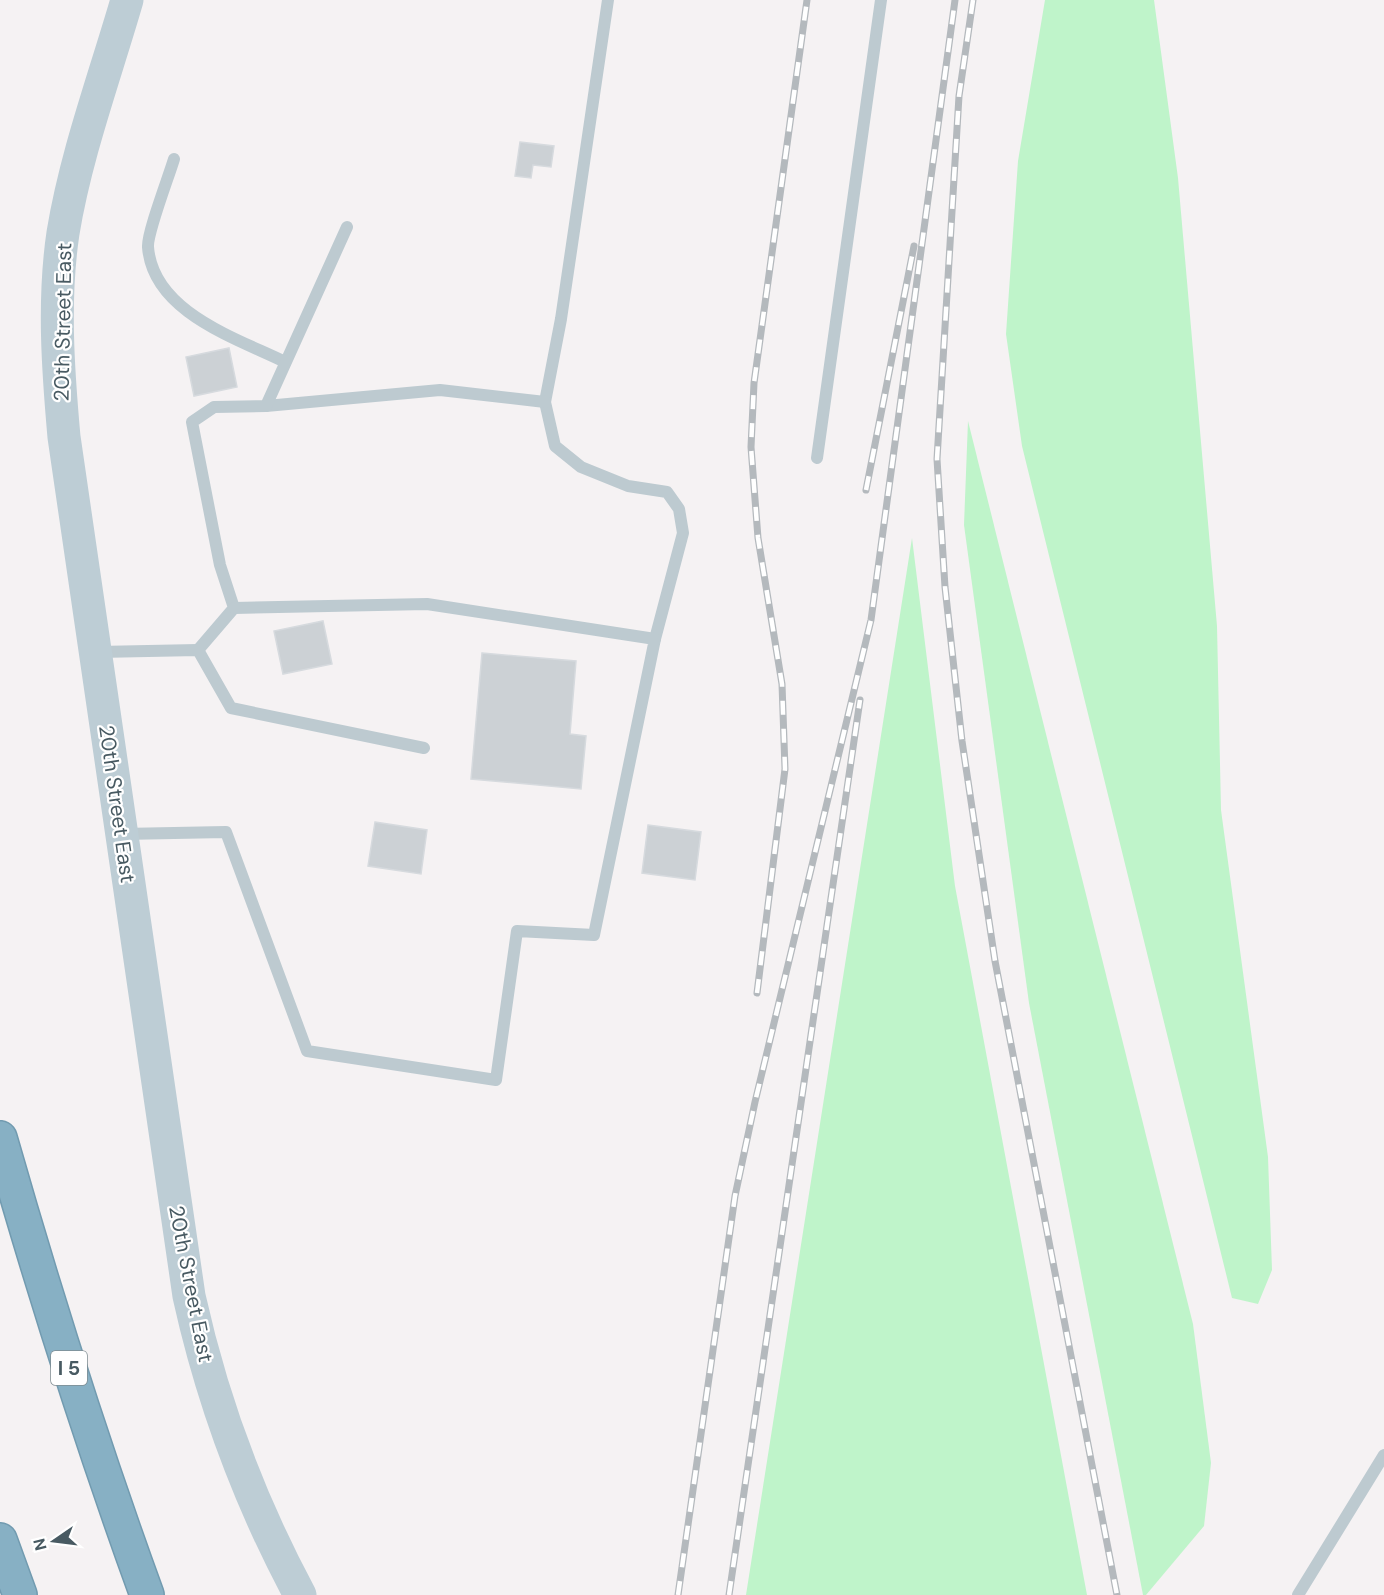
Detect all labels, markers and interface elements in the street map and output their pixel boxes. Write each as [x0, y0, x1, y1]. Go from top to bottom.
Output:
street label: 20th Street East [48, 242, 78, 402]
street label: 20th Street East [92, 723, 142, 885]
street label: 20th Street East [162, 1203, 220, 1365]
road number: I 5 [51, 1351, 87, 1385]
north arrow [24, 1511, 84, 1571]
text: N [28, 1536, 52, 1553]

